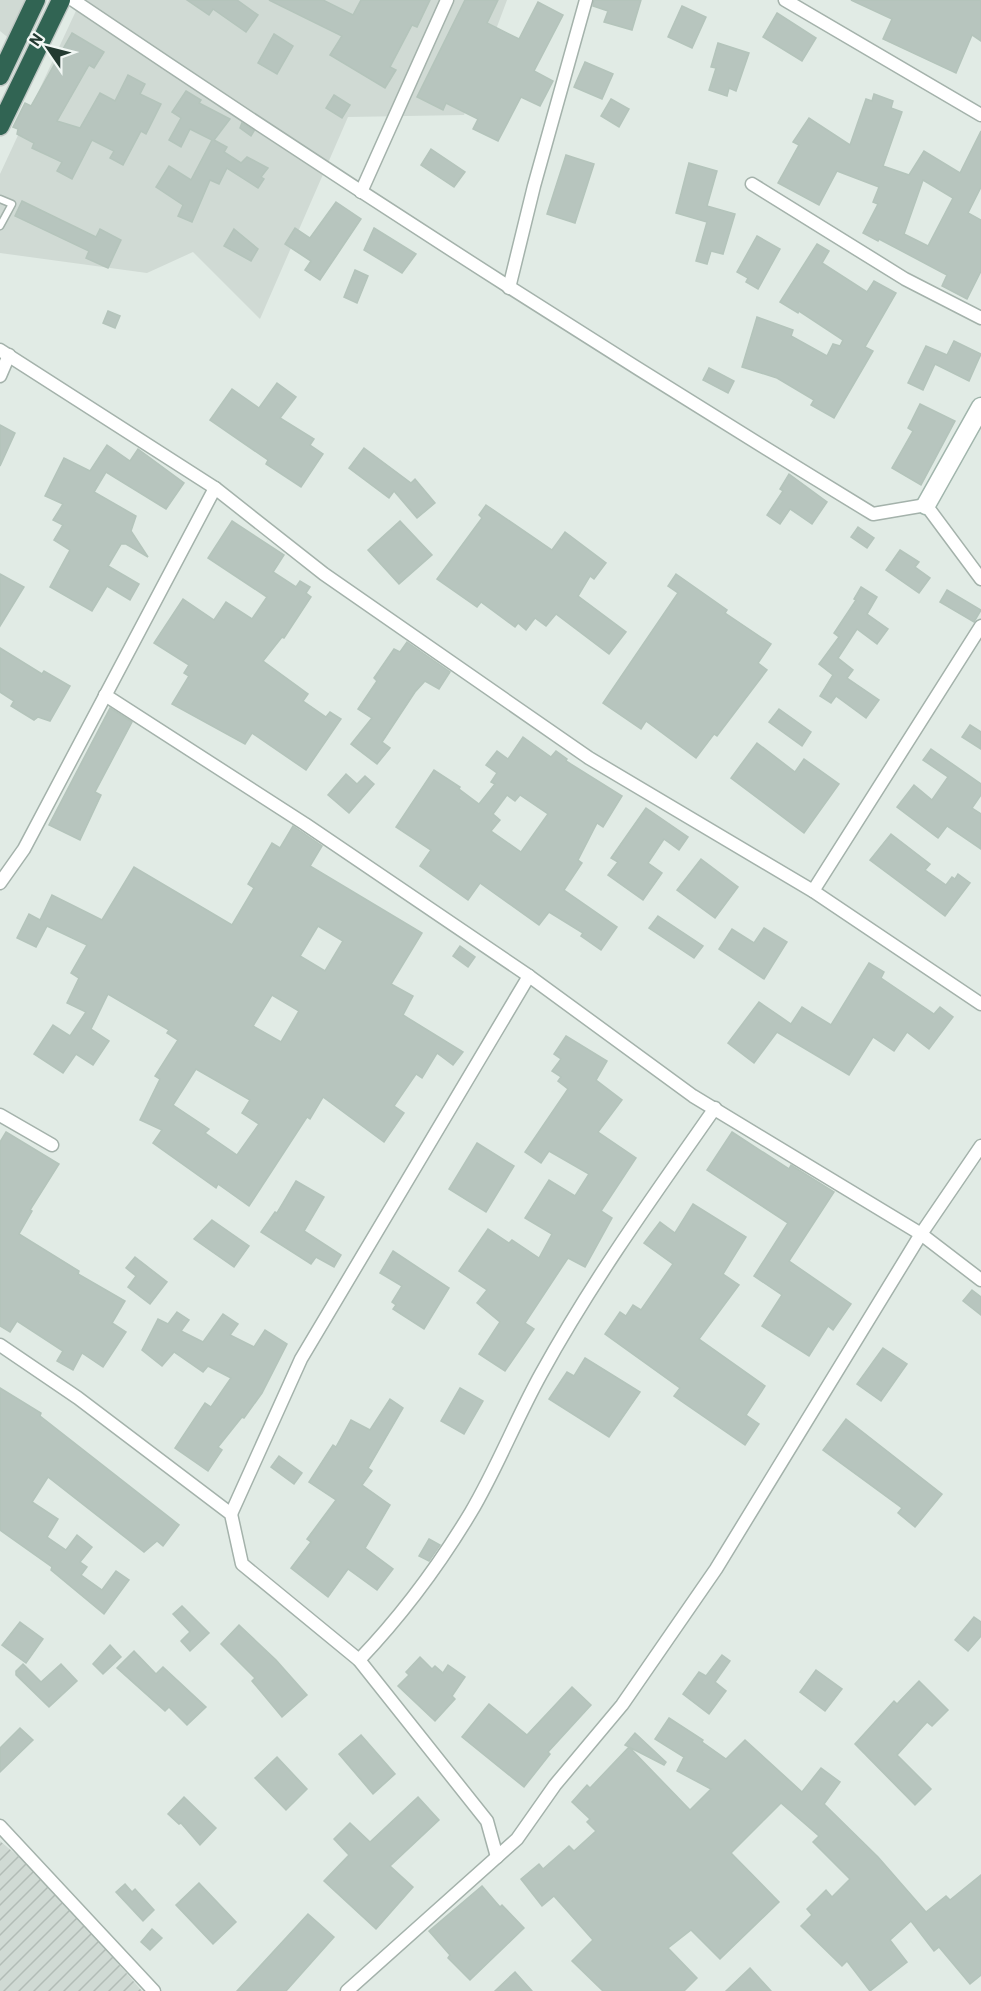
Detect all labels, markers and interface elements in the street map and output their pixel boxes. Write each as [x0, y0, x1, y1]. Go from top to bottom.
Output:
north arrow [18, 18, 78, 78]
text: N [24, 29, 46, 49]

